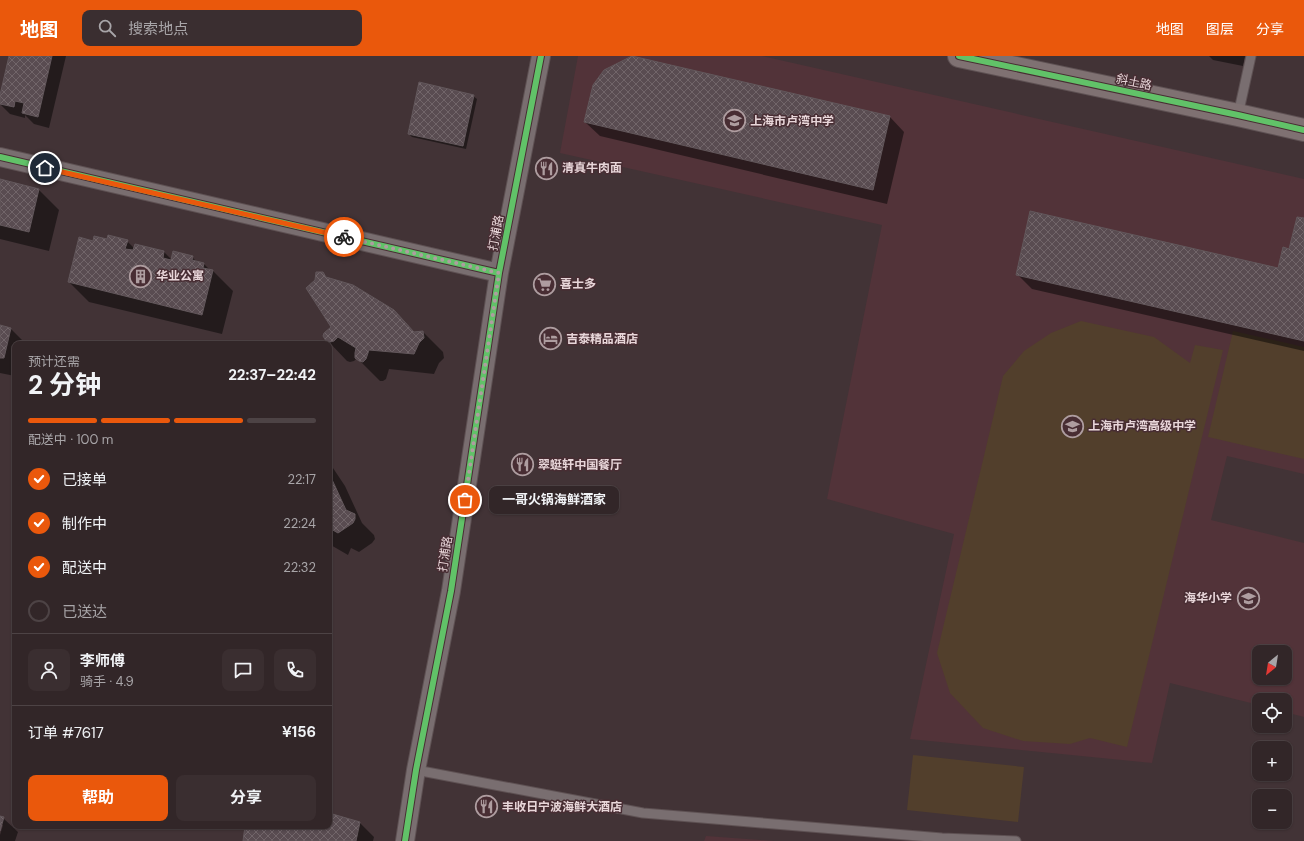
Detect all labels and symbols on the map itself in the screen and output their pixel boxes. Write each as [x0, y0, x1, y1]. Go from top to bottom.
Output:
street label: 斜土路 [1115, 70, 1153, 94]
school or university icon: 上海市卢湾中学 [721, 108, 747, 134]
place label: 上海市卢湾中学 [750, 113, 834, 129]
pin [28, 151, 62, 185]
restaurant icon: 清真牛肉面 [534, 155, 560, 181]
place label: 清真牛肉面 [562, 160, 622, 176]
street label: 打浦路 [485, 214, 507, 252]
courier [324, 217, 364, 257]
building icon: 华业公寓 [128, 263, 154, 289]
place label: 华业公寓 [156, 268, 204, 284]
supermarket icon: 喜士多 [531, 271, 557, 297]
place label: 喜士多 [560, 276, 596, 292]
hotel icon: 吉泰精品酒店 [538, 326, 564, 352]
place label: 吉泰精品酒店 [566, 331, 638, 347]
school or university icon: 上海市卢湾高级中学 [1060, 413, 1086, 439]
place label: 上海市卢湾高级中学 [1088, 418, 1196, 434]
restaurant icon: 翠蜓轩中国餐厅 [509, 452, 535, 478]
place label: 翠蜓轩中国餐厅 [538, 457, 622, 473]
pin [448, 483, 482, 517]
callout: 一哥火锅海鲜酒家 [489, 486, 619, 514]
street label: 打浦路 [434, 535, 456, 573]
school or university icon: 海华小学 [1235, 585, 1261, 611]
place label: 海华小学 [1184, 590, 1232, 606]
north arrow [1252, 645, 1292, 685]
restaurant icon: 丰收日宁波海鲜大酒店 [474, 794, 500, 820]
place label: 丰收日宁波海鲜大酒店 [502, 799, 622, 815]

